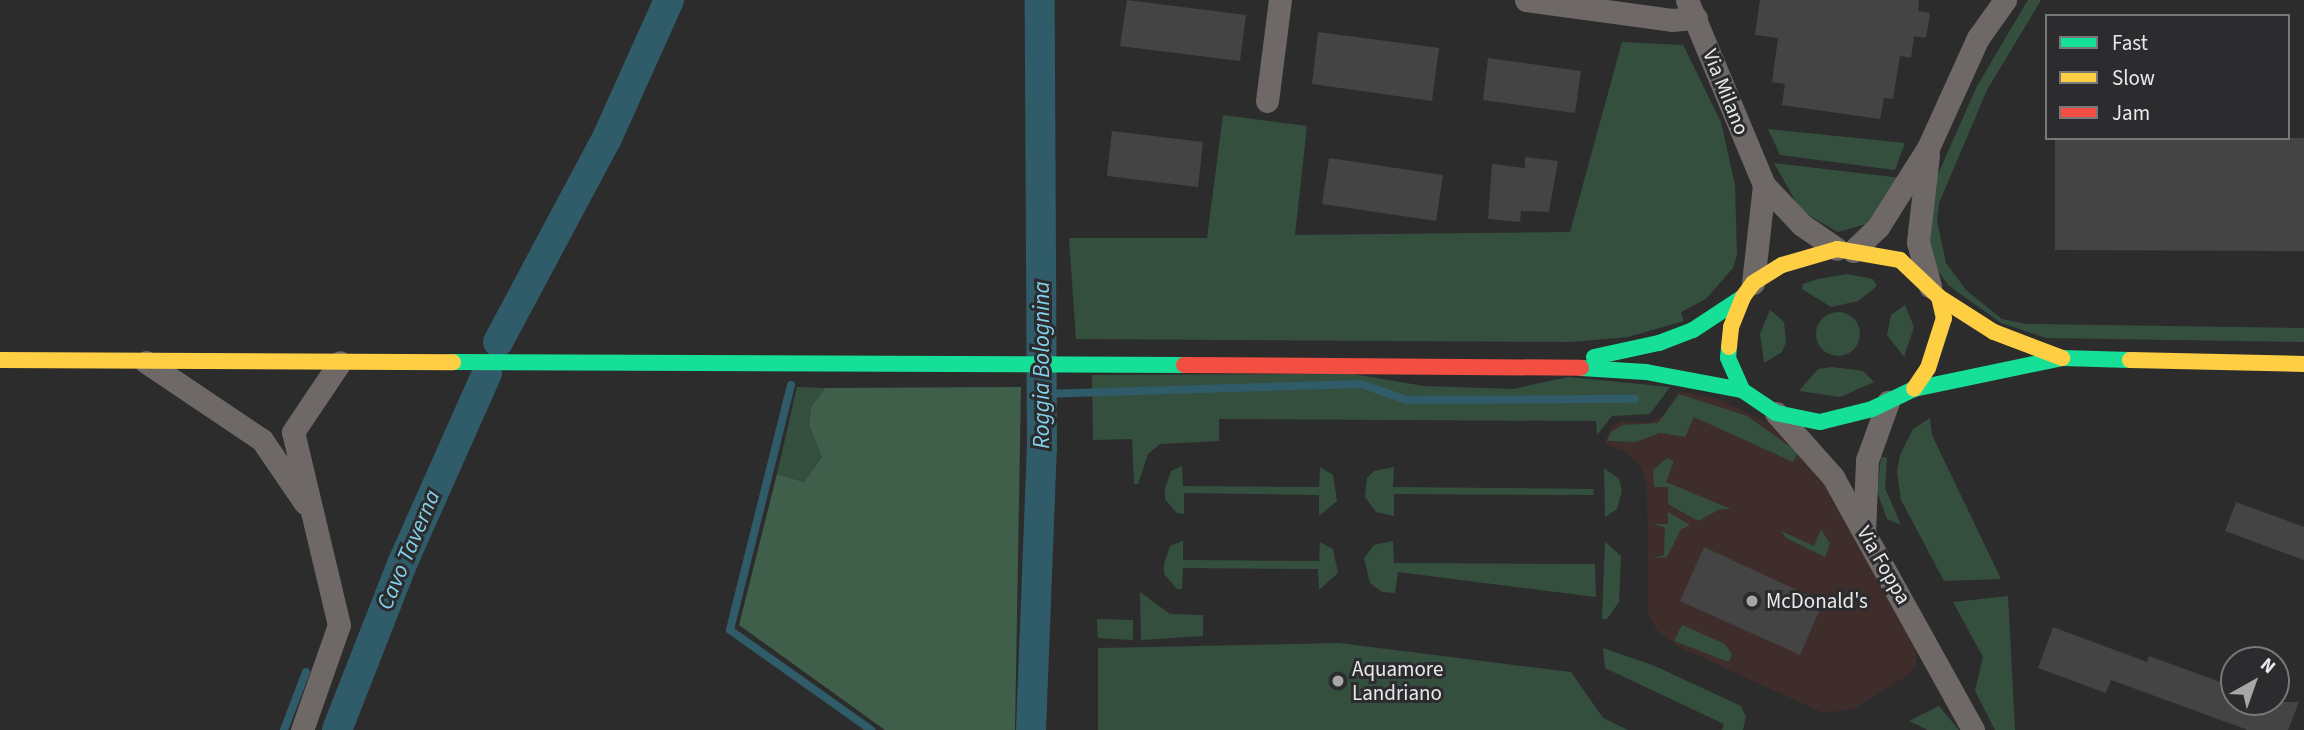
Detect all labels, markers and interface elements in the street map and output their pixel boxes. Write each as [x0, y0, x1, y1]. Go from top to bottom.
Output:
legend [2045, 14, 2290, 140]
text: Fast [2112, 28, 2148, 58]
street label: Via Milano [1697, 46, 1755, 138]
text: Slow [2112, 63, 2155, 93]
text: Jam [2112, 98, 2150, 128]
water label: Roggia Bolognina [1028, 281, 1056, 449]
water label: Cavo Taverna [371, 486, 447, 614]
street label: Via Foppa [1852, 522, 1916, 608]
place label: McDonald's [1766, 588, 1868, 614]
marker: McDonald's [1744, 593, 1760, 609]
north arrow [2220, 646, 2290, 716]
text: N [2254, 652, 2281, 680]
place label: Aquamore Landriano [1352, 656, 1443, 706]
marker: Aquamore Landriano [1330, 673, 1346, 689]

